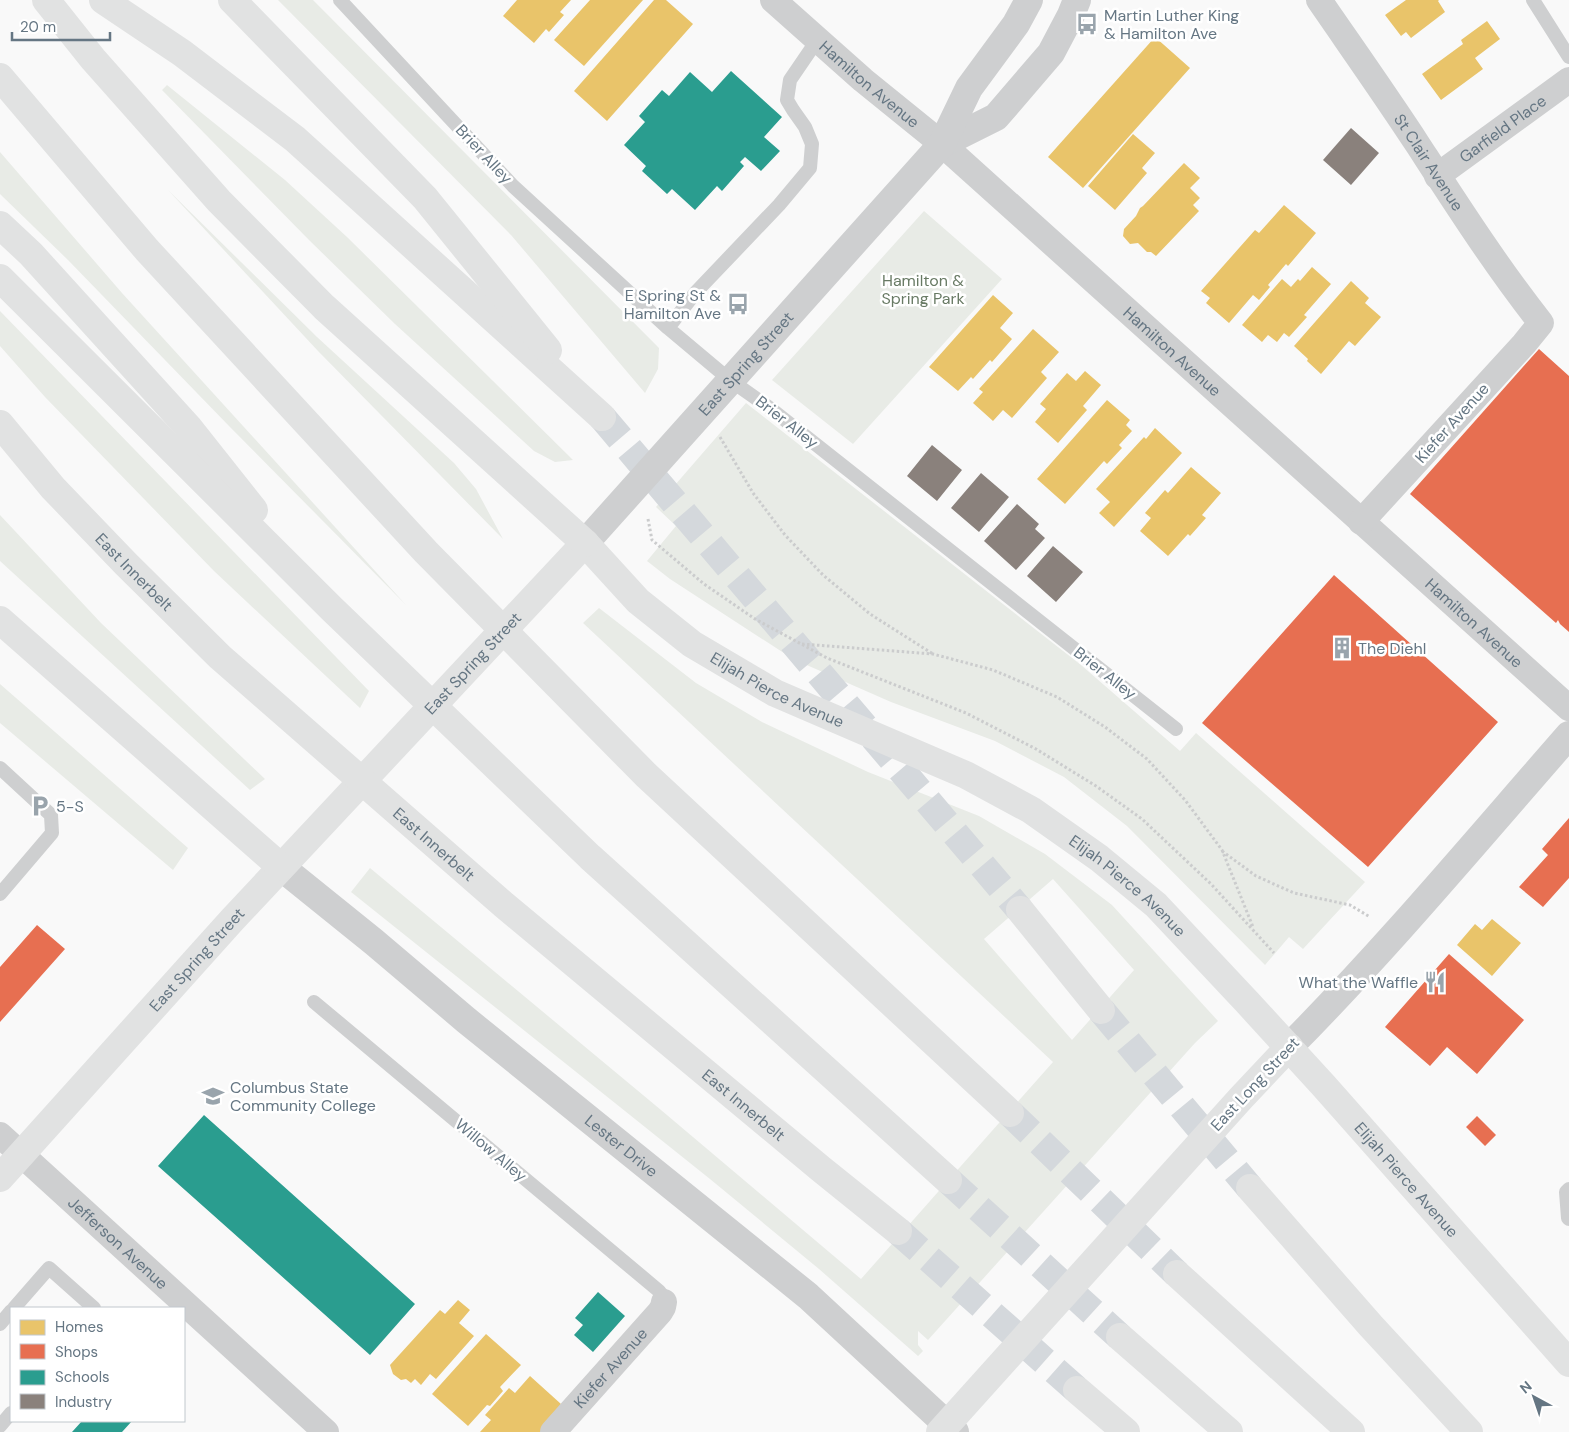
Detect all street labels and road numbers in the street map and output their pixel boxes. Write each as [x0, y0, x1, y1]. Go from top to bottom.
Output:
street label: Hamilton Avenue [815, 36, 924, 132]
street label: Garfield Place [1455, 90, 1550, 167]
street label: St Clair Avenue [1390, 109, 1468, 215]
street label: Brier Alley [451, 120, 517, 188]
street label: Hamilton Avenue [1119, 302, 1226, 401]
street label: East Spring Street [694, 307, 798, 420]
street label: Kiefer Avenue [1410, 378, 1494, 468]
street label: Brier Alley [751, 391, 823, 453]
street label: East Innerbelt [91, 528, 178, 615]
street label: Hamilton Avenue [1421, 573, 1528, 672]
street label: East Spring Street [420, 607, 526, 719]
street label: Brier Alley [1069, 642, 1141, 704]
street label: Elijah Pierce Avenue [707, 647, 847, 732]
street label: East Innerbelt [389, 802, 480, 885]
street label: Elijah Pierce Avenue [1065, 830, 1191, 941]
street label: East Spring Street [144, 903, 249, 1016]
street label: East Long Street [1206, 1033, 1304, 1135]
street label: East Innerbelt [698, 1064, 790, 1146]
street label: Lester Drive [581, 1110, 662, 1181]
street label: Willow Alley [451, 1114, 531, 1186]
street label: Elijah Pierce Avenue [1350, 1117, 1463, 1242]
street label: Jefferson Avenue [64, 1192, 173, 1294]
street label: Kiefer Avenue [569, 1323, 652, 1413]

